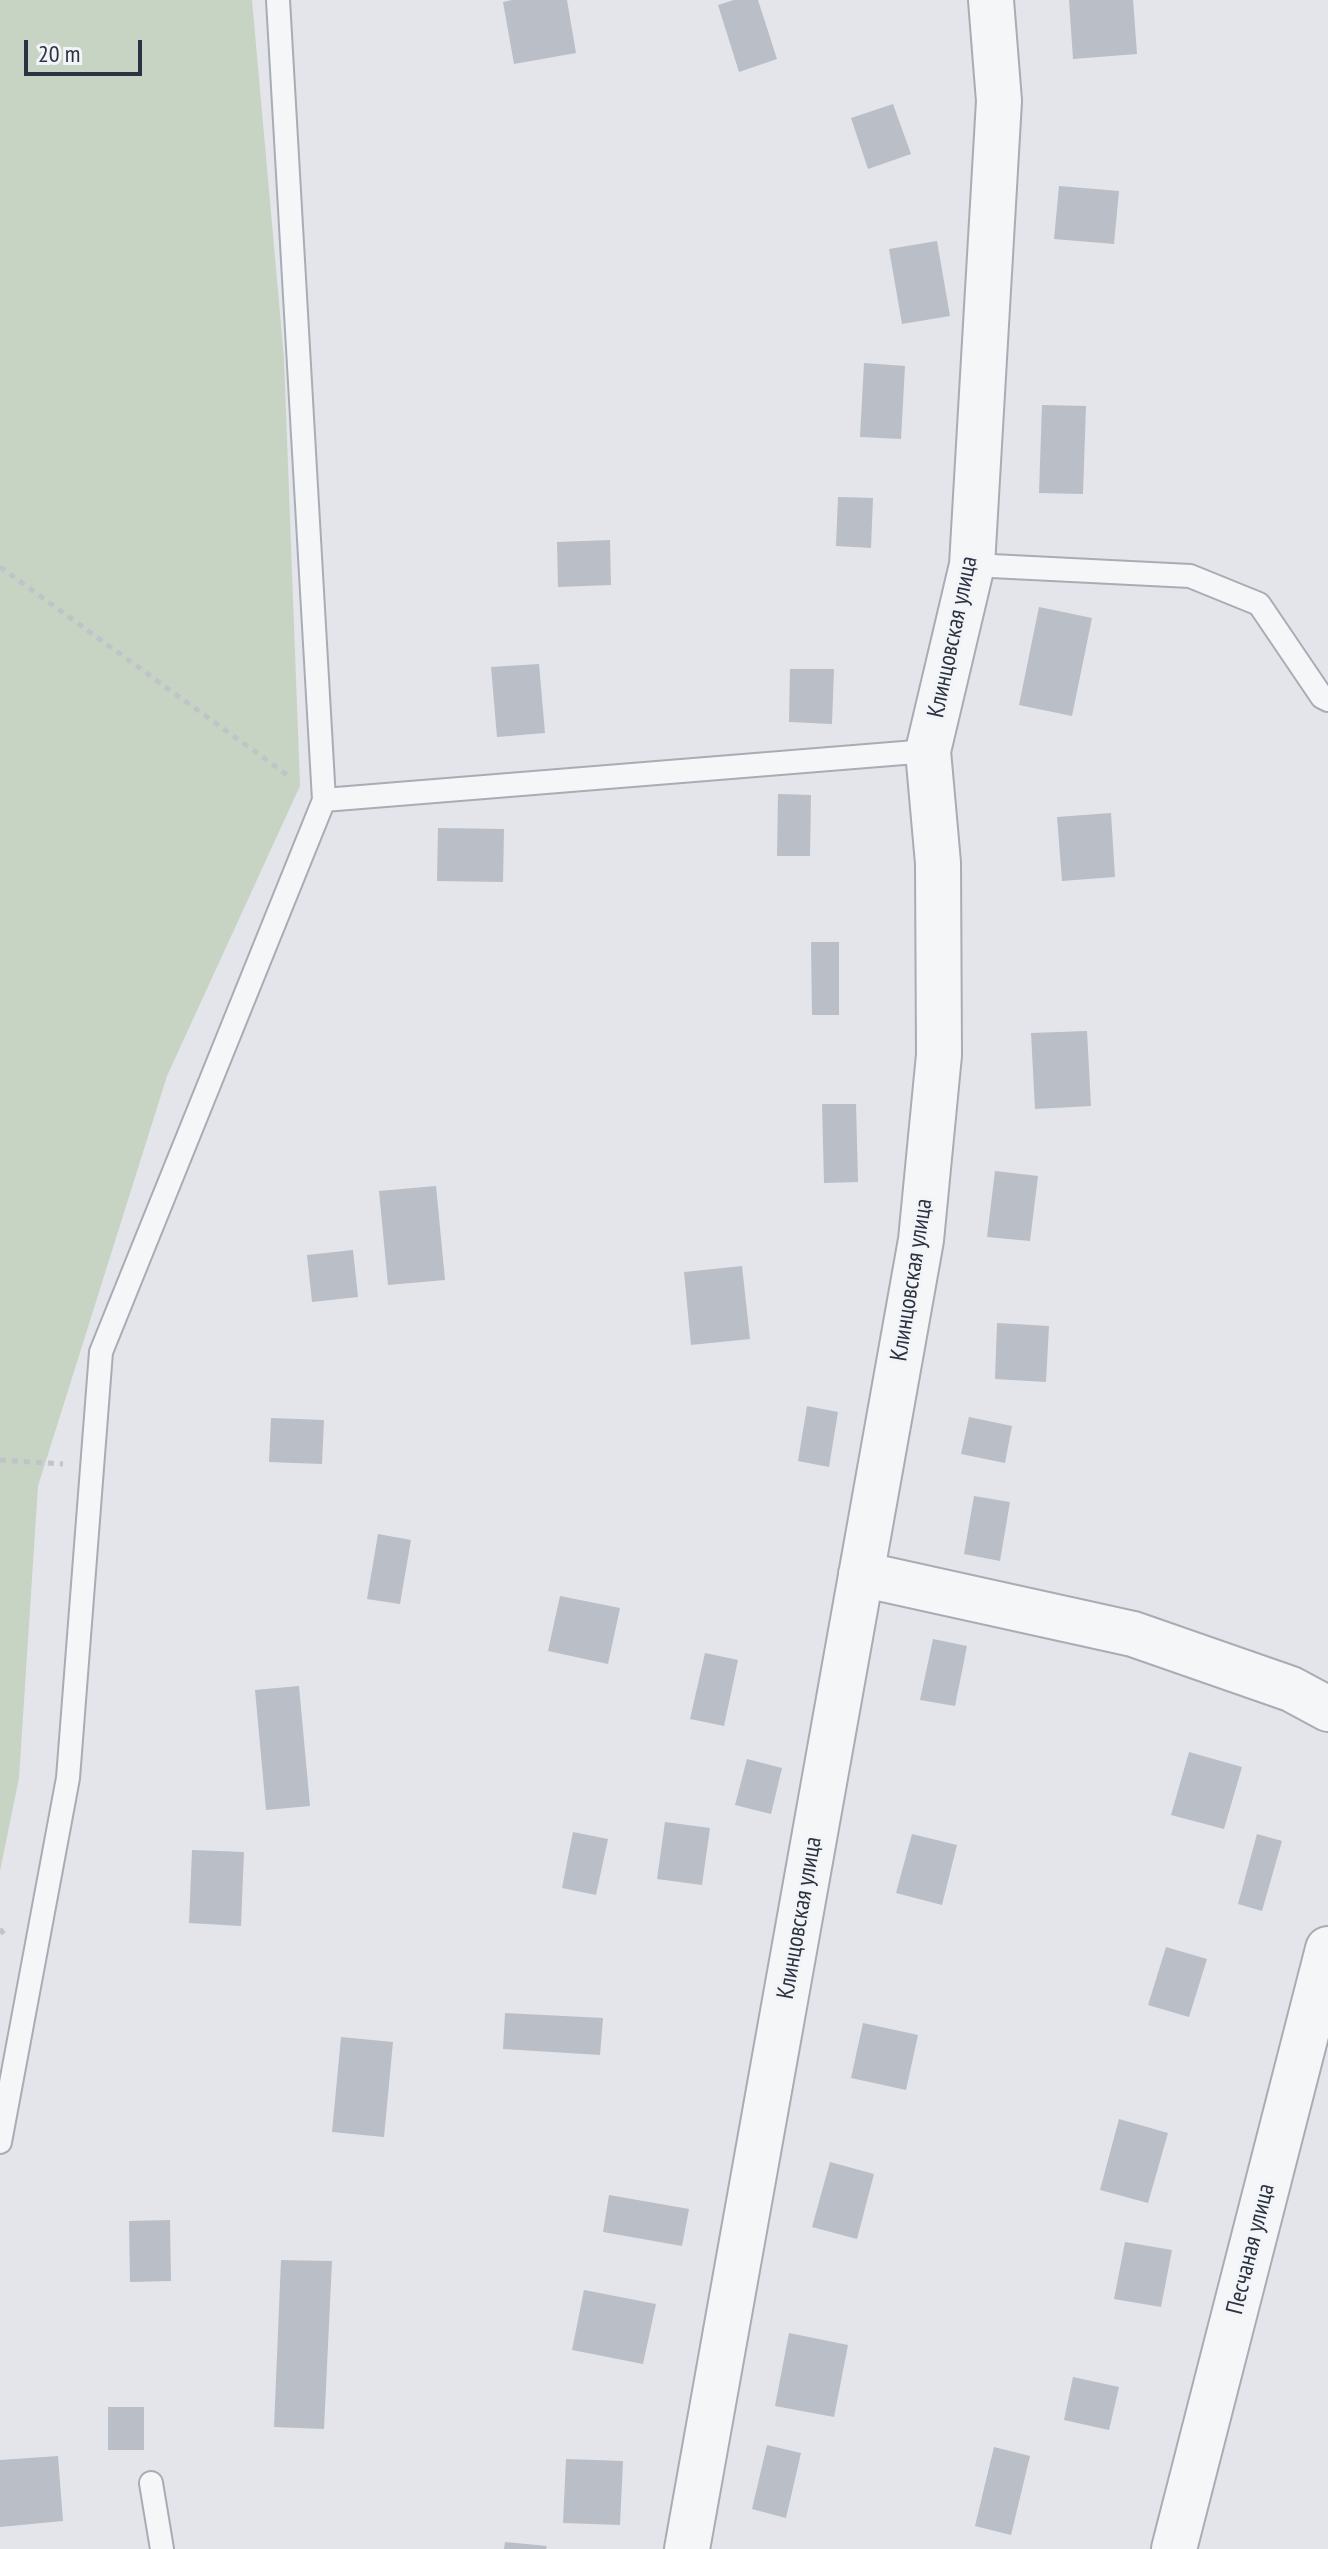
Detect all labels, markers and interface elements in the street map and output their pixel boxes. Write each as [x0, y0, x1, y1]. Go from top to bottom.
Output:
scale bar [28, 24, 146, 74]
text: 20 m [38, 38, 80, 69]
street label: Клинцовская улица [922, 554, 984, 720]
street label: Клинцовская улица [885, 1197, 939, 1363]
street label: Клинцовская улица [772, 1835, 828, 2001]
street label: Песчаная улица [1221, 2181, 1281, 2317]

